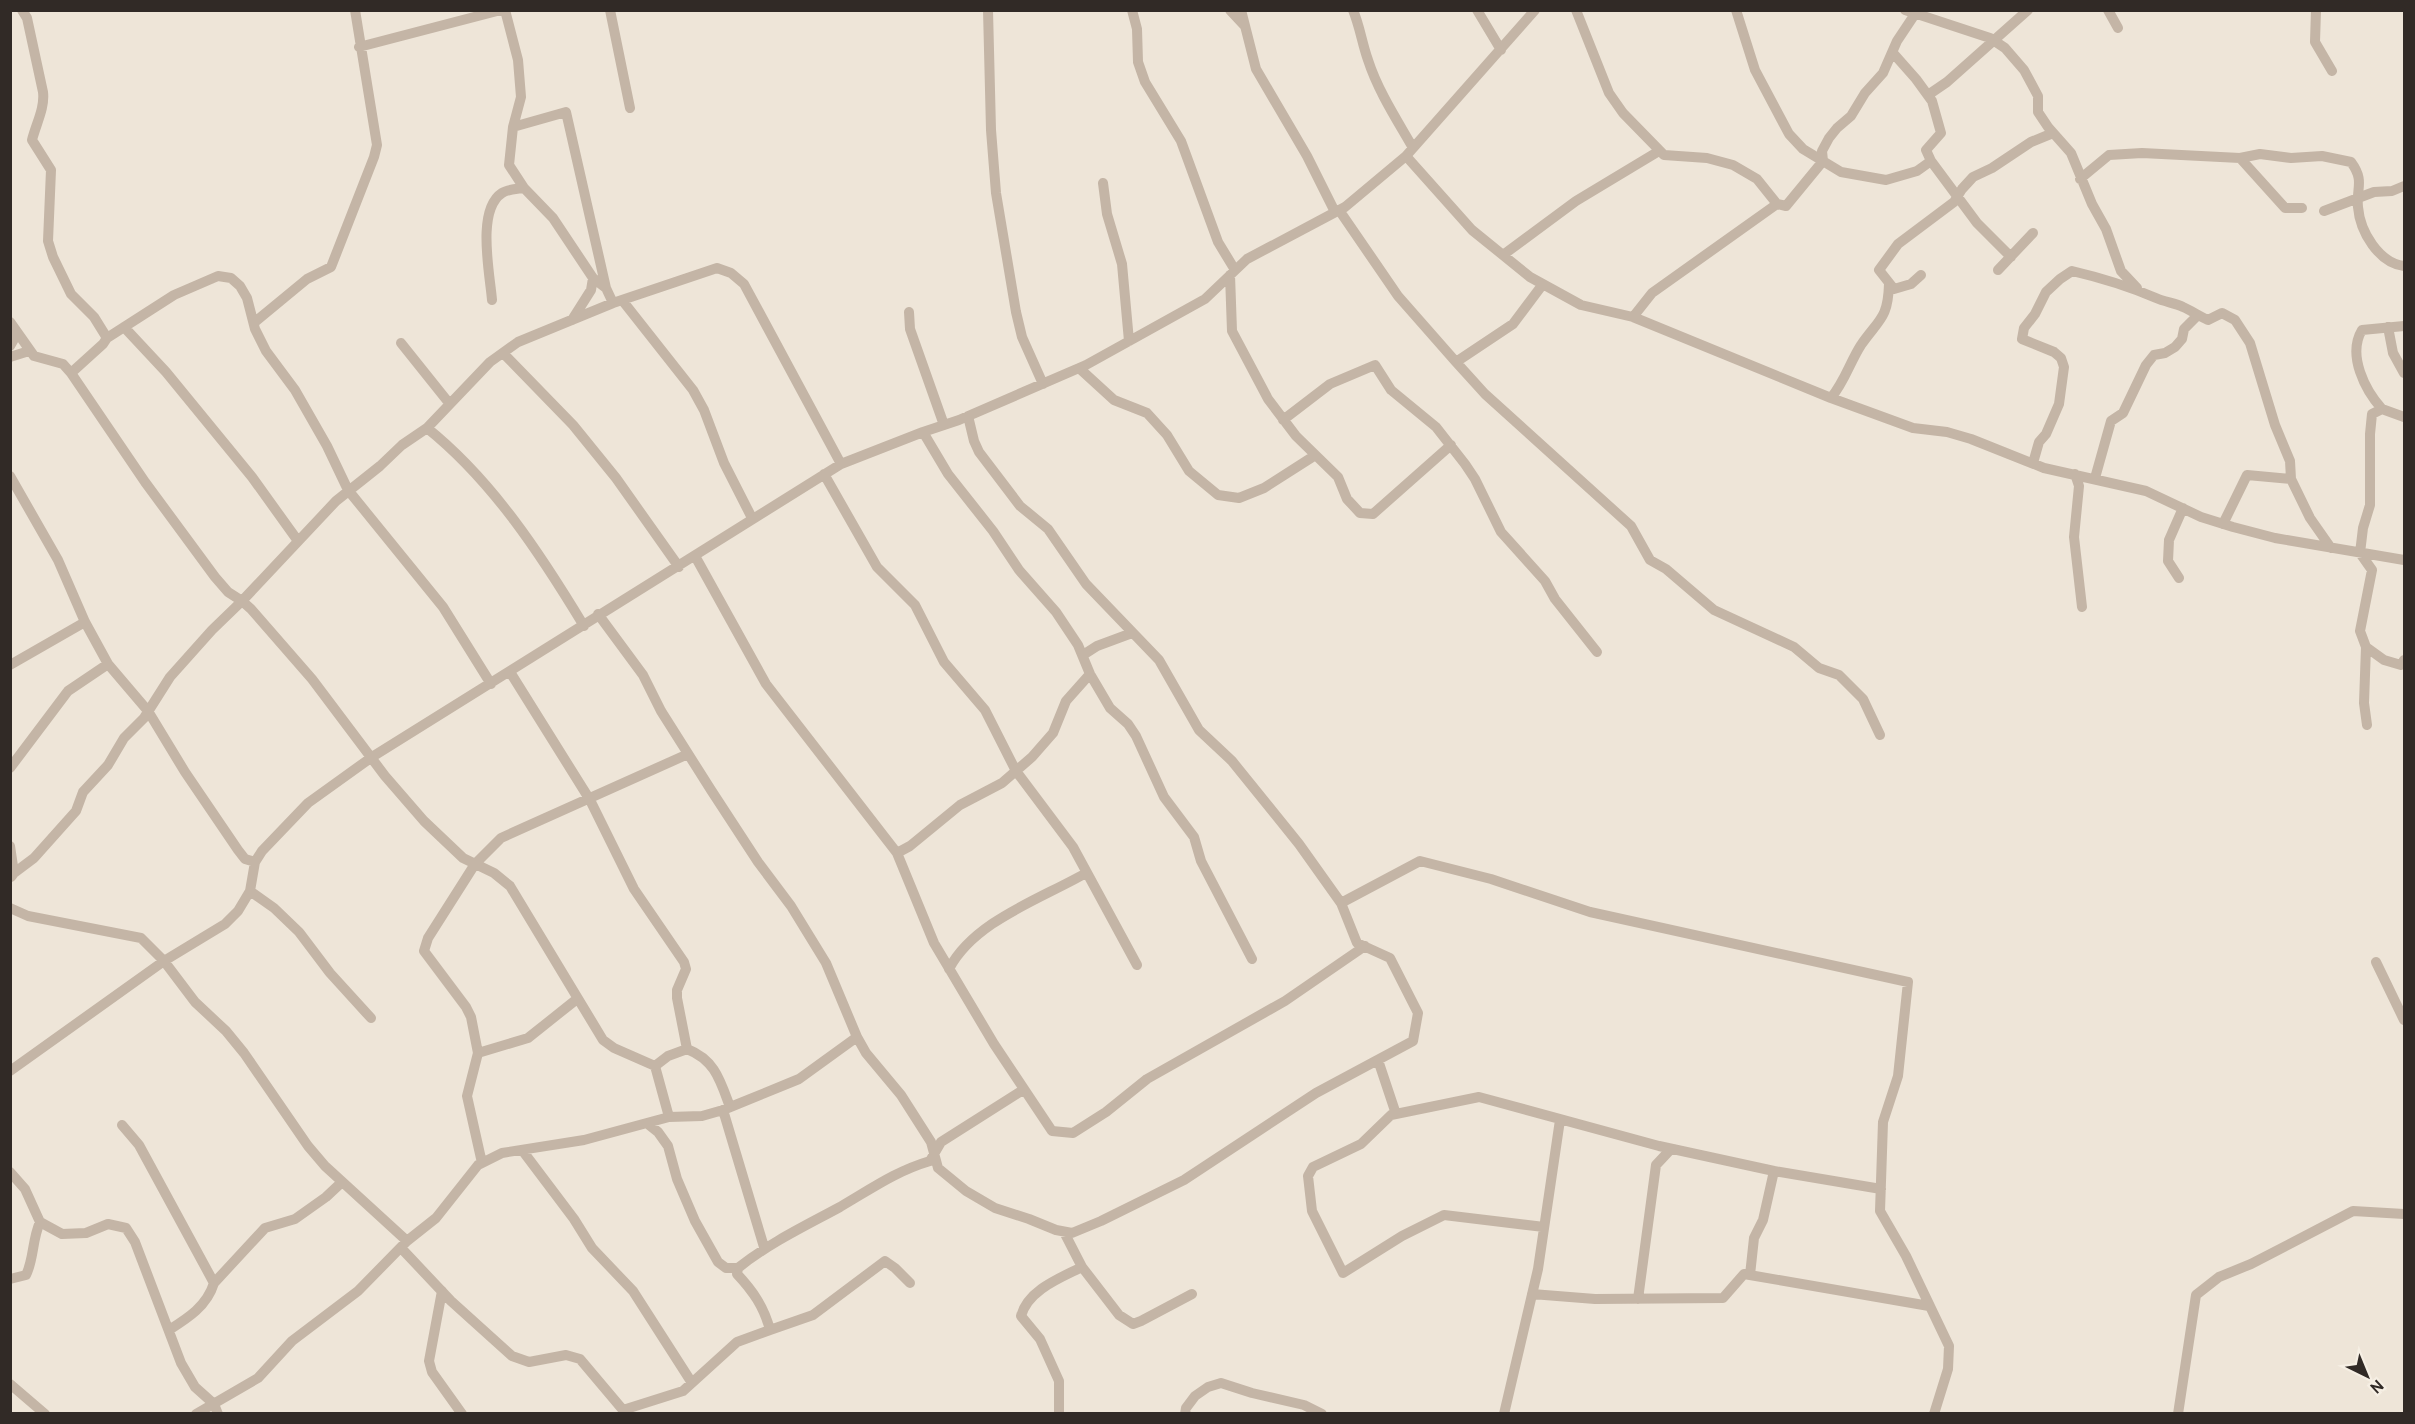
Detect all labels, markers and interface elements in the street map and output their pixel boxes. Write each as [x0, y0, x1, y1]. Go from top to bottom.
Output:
north arrow [2337, 1346, 2397, 1406]
text: N [2366, 1376, 2388, 1397]

